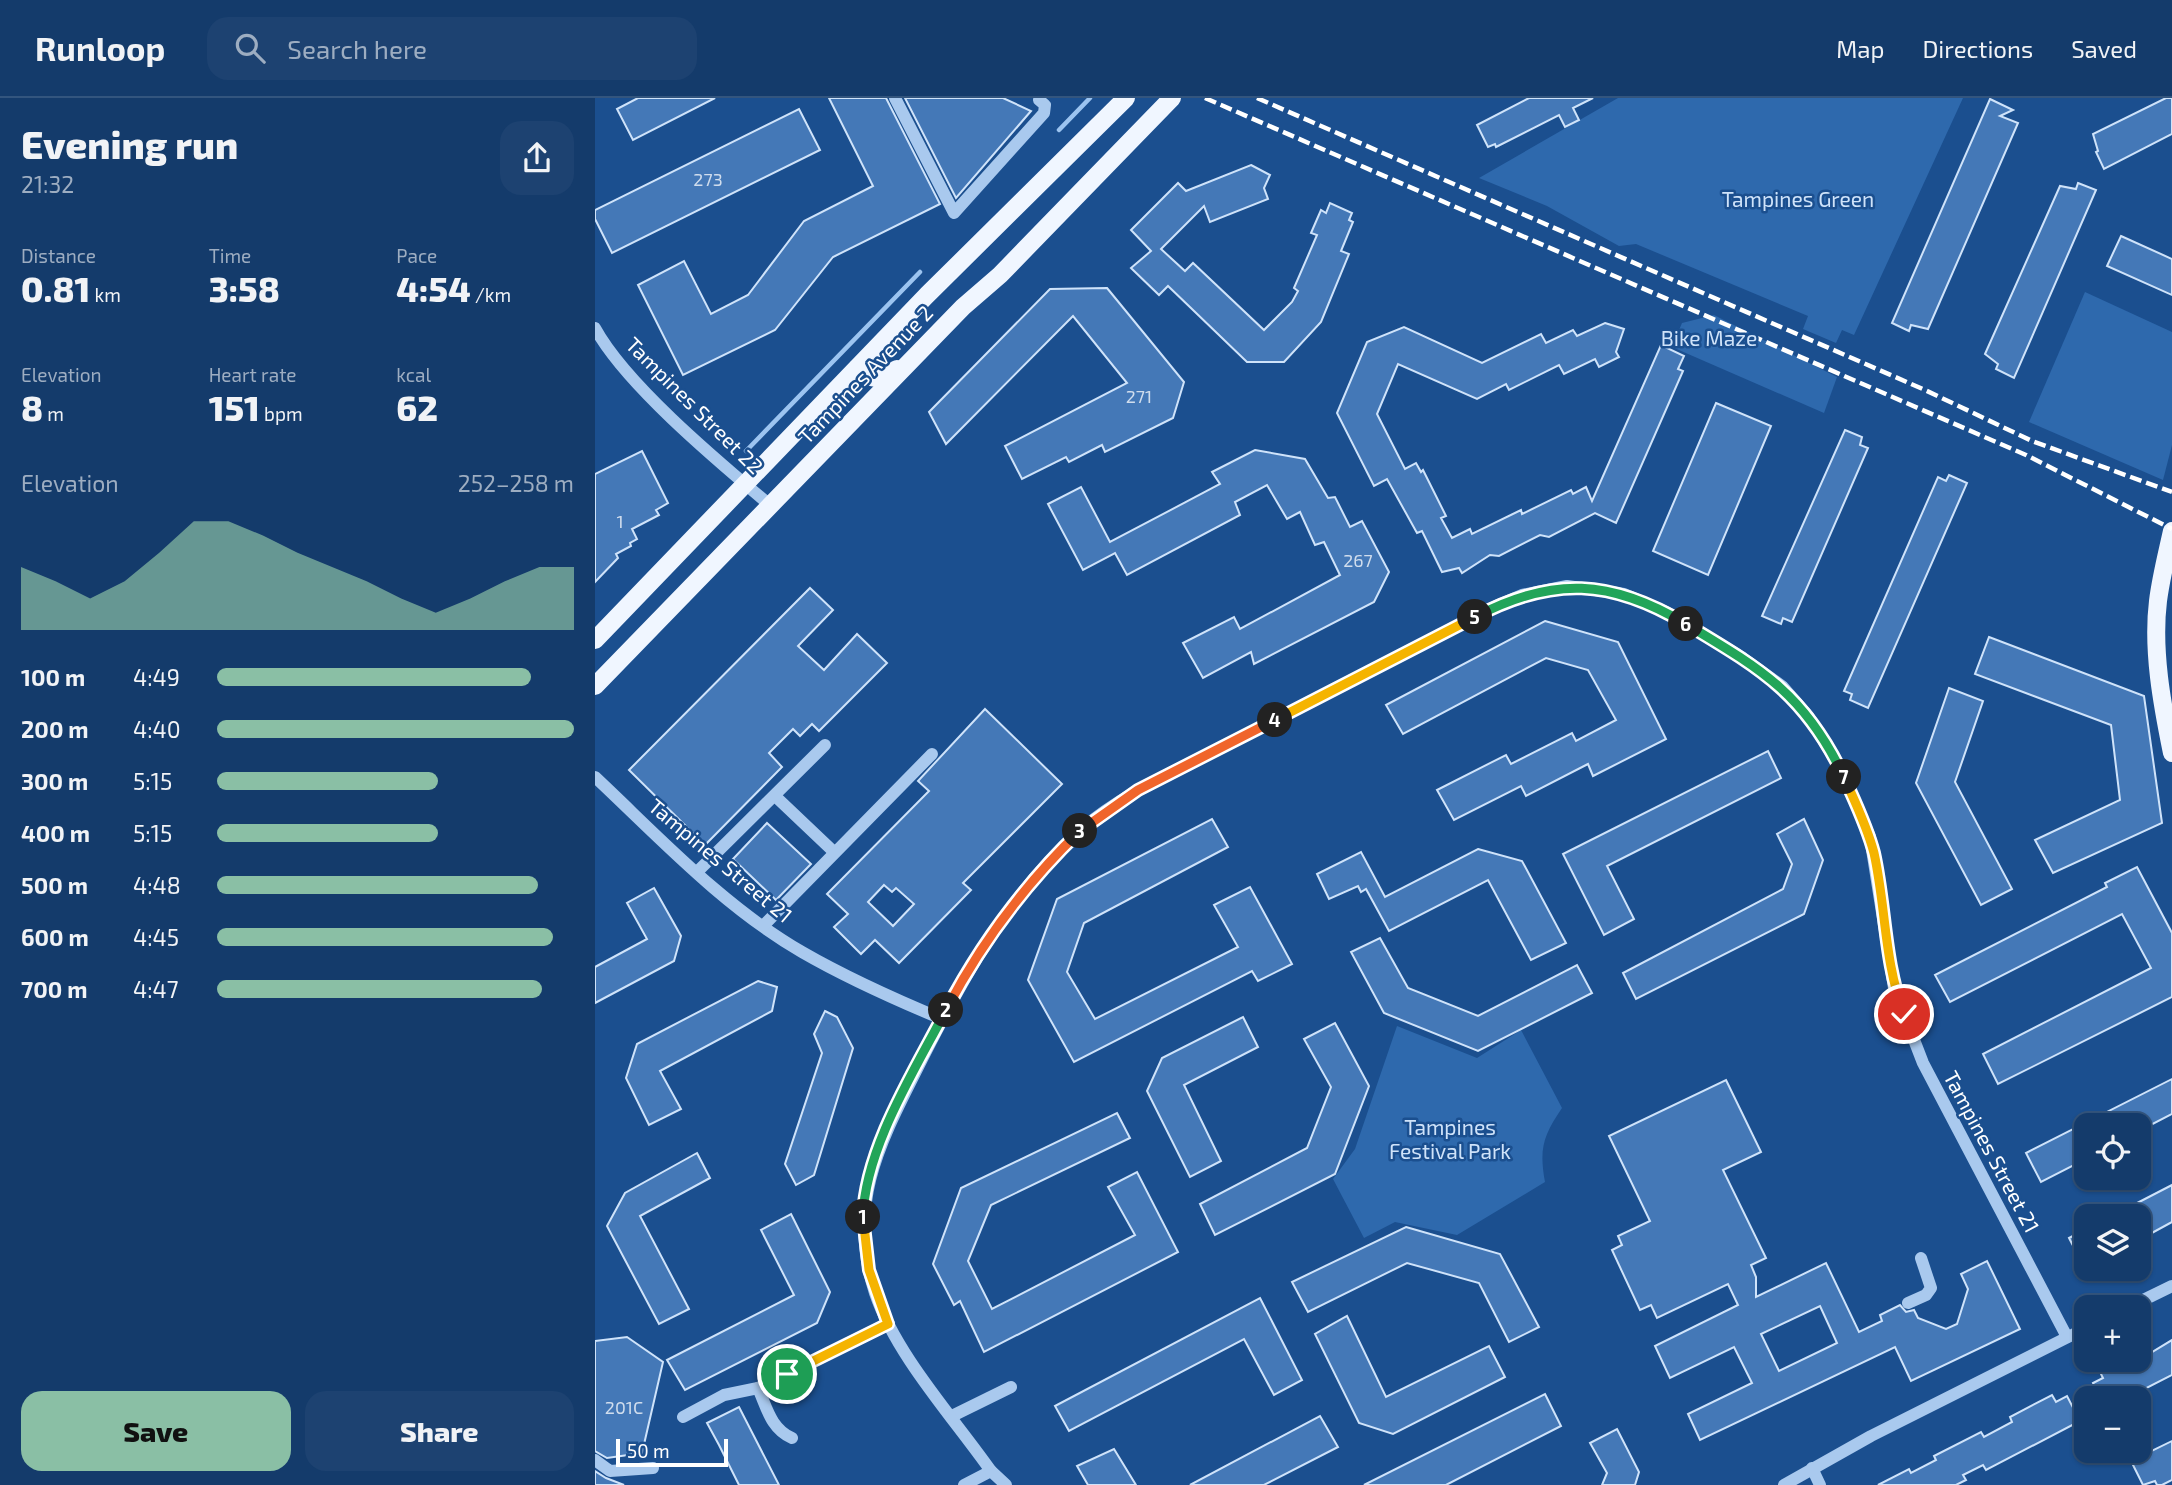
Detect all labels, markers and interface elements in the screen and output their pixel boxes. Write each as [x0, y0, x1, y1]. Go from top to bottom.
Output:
search box [207, 17, 697, 80]
text: Runloop [35, 28, 165, 68]
icon: search [231, 29, 269, 67]
text: Search here [287, 33, 427, 64]
text: Map [1836, 34, 1884, 63]
text: Directions [1922, 34, 2033, 63]
text: Saved [2071, 34, 2137, 63]
text: Evening run [21, 121, 238, 167]
button: share [500, 121, 574, 195]
house number: 273 [693, 168, 723, 190]
text: 21:32 [21, 170, 74, 198]
park label: Tampines Green [1722, 186, 1874, 211]
text: Distance [21, 244, 96, 267]
text: Time [209, 244, 251, 267]
text: Pace [396, 244, 437, 267]
text: 0.81 [21, 267, 90, 309]
text: 3:58 [209, 267, 280, 309]
text: 4:54 [396, 267, 471, 309]
text: km [90, 283, 121, 306]
text: /km [471, 283, 511, 306]
street label: Tampines Avenue 2 [792, 300, 937, 448]
park label: Bike Maze [1661, 325, 1757, 350]
street label: Tampines Street 22 [622, 331, 769, 478]
text: Elevation [21, 363, 102, 386]
text: Heart rate [209, 363, 297, 386]
text: kcal [396, 363, 431, 386]
house number: 271 [1126, 385, 1152, 407]
text: 8 [21, 386, 43, 428]
text: 151 [209, 386, 260, 428]
text: 62 [396, 386, 438, 428]
text: m [43, 402, 64, 425]
text: bpm [260, 402, 303, 425]
text: Elevation [21, 469, 119, 497]
text: 252–258 m [458, 469, 574, 497]
house number: 1 [616, 510, 624, 532]
house number: 267 [1343, 549, 1373, 571]
pin: 5 [1457, 600, 1493, 634]
text: 5 [1469, 605, 1480, 628]
pin: 6 [1669, 606, 1703, 642]
text: 6 [1680, 612, 1691, 635]
text: 100 m [21, 663, 85, 691]
text: 4:49 [133, 663, 180, 691]
pin: 4 [1257, 702, 1293, 738]
text: 4 [1268, 708, 1281, 731]
text: 200 m [21, 715, 89, 743]
text: 4:40 [133, 715, 181, 743]
pin: 7 [1827, 760, 1861, 794]
text: 7 [1838, 765, 1849, 788]
text: 300 m [21, 767, 88, 795]
text: 5:15 [133, 767, 172, 795]
street label: Tampines Street 21 [644, 793, 798, 927]
pin: 3 [1063, 814, 1098, 848]
text: 400 m [21, 819, 90, 847]
text: 5:15 [133, 819, 172, 847]
text: 3 [1074, 819, 1085, 842]
text: 500 m [21, 871, 88, 899]
text: 4:48 [133, 871, 181, 899]
text: 600 m [21, 923, 89, 951]
text: 4:45 [133, 923, 179, 951]
text: 700 m [21, 975, 87, 1003]
text: 4:47 [133, 975, 179, 1003]
pin [1874, 984, 1934, 1044]
pin: 2 [929, 992, 963, 1028]
icon: check [1885, 995, 1923, 1033]
text: 2 [940, 998, 951, 1021]
street label: Tampines Street 21 [1939, 1066, 2046, 1236]
map controls [2074, 1113, 2151, 1463]
button: locate [2074, 1113, 2151, 1190]
park label: Tampines Festival Park [1389, 1114, 1511, 1163]
pin: 1 [845, 1200, 881, 1234]
button: layers [2074, 1204, 2151, 1281]
text: 1 [858, 1205, 867, 1228]
button: + [2074, 1295, 2151, 1372]
pin [757, 1344, 817, 1404]
icon: arrive [768, 1355, 806, 1393]
button: − [2074, 1386, 2151, 1463]
button: Save [21, 1391, 291, 1471]
button: Share [305, 1391, 574, 1471]
house number: 201C [605, 1396, 643, 1418]
scale bar [616, 1436, 728, 1468]
text: 50 m [627, 1439, 670, 1462]

